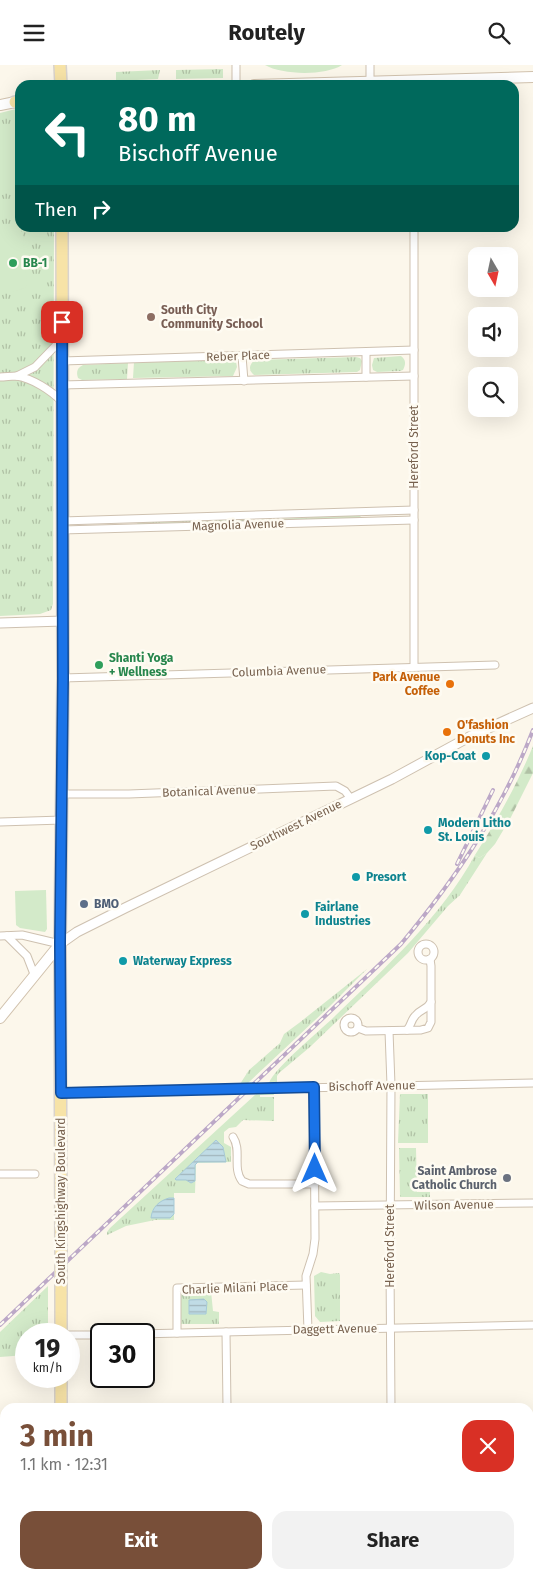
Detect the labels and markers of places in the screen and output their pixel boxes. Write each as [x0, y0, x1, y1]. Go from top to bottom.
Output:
place label: BB-1 [23, 256, 47, 270]
marker: BB-1 [7, 257, 19, 269]
pin [41, 301, 83, 343]
place label: South City Community School [161, 303, 263, 331]
marker: South City Community School [145, 311, 157, 323]
place label: Shanti Yoga + Wellness [109, 651, 174, 679]
marker: Shanti Yoga + Wellness [93, 659, 105, 671]
place label: Park Avenue Coffee [372, 670, 440, 698]
marker: Park Avenue Coffee [444, 678, 456, 690]
place label: O'fashion Donuts Inc [457, 718, 515, 746]
marker: O'fashion Donuts Inc [441, 726, 453, 738]
place label: Kop-Coat [425, 749, 476, 763]
marker: Kop-Coat [480, 750, 492, 762]
place label: Modern Litho St. Louis [438, 816, 511, 844]
marker: Modern Litho St. Louis [422, 824, 434, 836]
place label: Presort [366, 870, 407, 884]
marker: Presort [350, 871, 362, 883]
place label: BMO [94, 897, 119, 911]
marker: BMO [78, 898, 90, 910]
place label: Fairlane Industries [315, 900, 371, 928]
marker: Fairlane Industries [299, 908, 311, 920]
place label: Waterway Express [133, 954, 232, 968]
marker: Waterway Express [117, 955, 129, 967]
place label: Saint Ambrose Catholic Church [412, 1164, 497, 1192]
marker: Saint Ambrose Catholic Church [501, 1172, 513, 1184]

